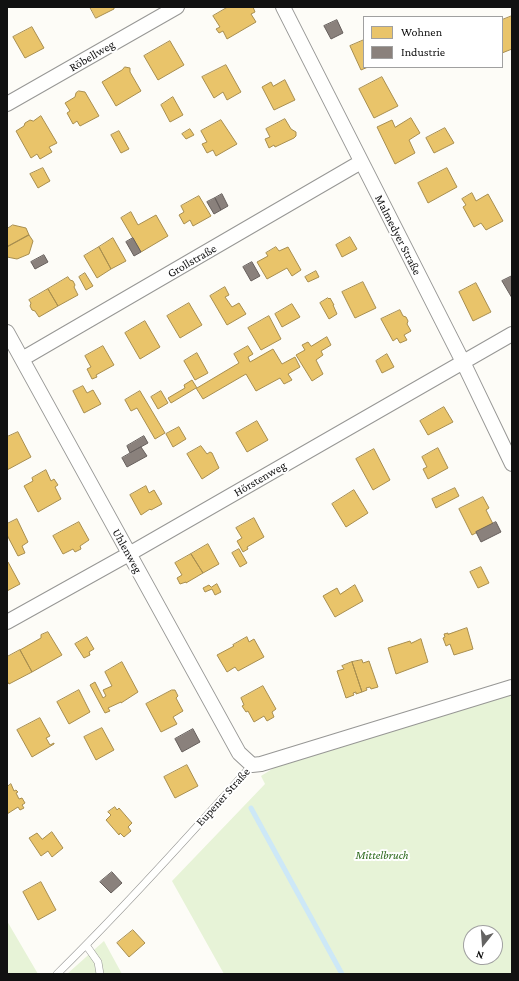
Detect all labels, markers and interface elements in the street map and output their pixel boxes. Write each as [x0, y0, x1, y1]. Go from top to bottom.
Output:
legend [363, 16, 503, 68]
text: Wohnen [401, 25, 442, 39]
street label: Röbellweg [67, 37, 117, 75]
text: Industrie [401, 45, 445, 59]
street label: Malmedyer Straße [372, 192, 424, 278]
street label: Grollstraße [165, 241, 219, 281]
street label: Hörstenweg [231, 458, 289, 500]
street label: Uhlenweg [109, 526, 145, 576]
street label: Eupener Straße [193, 765, 253, 829]
park label: Mittelbruch [355, 848, 409, 862]
north arrow [463, 925, 503, 965]
text: N [474, 949, 485, 962]

